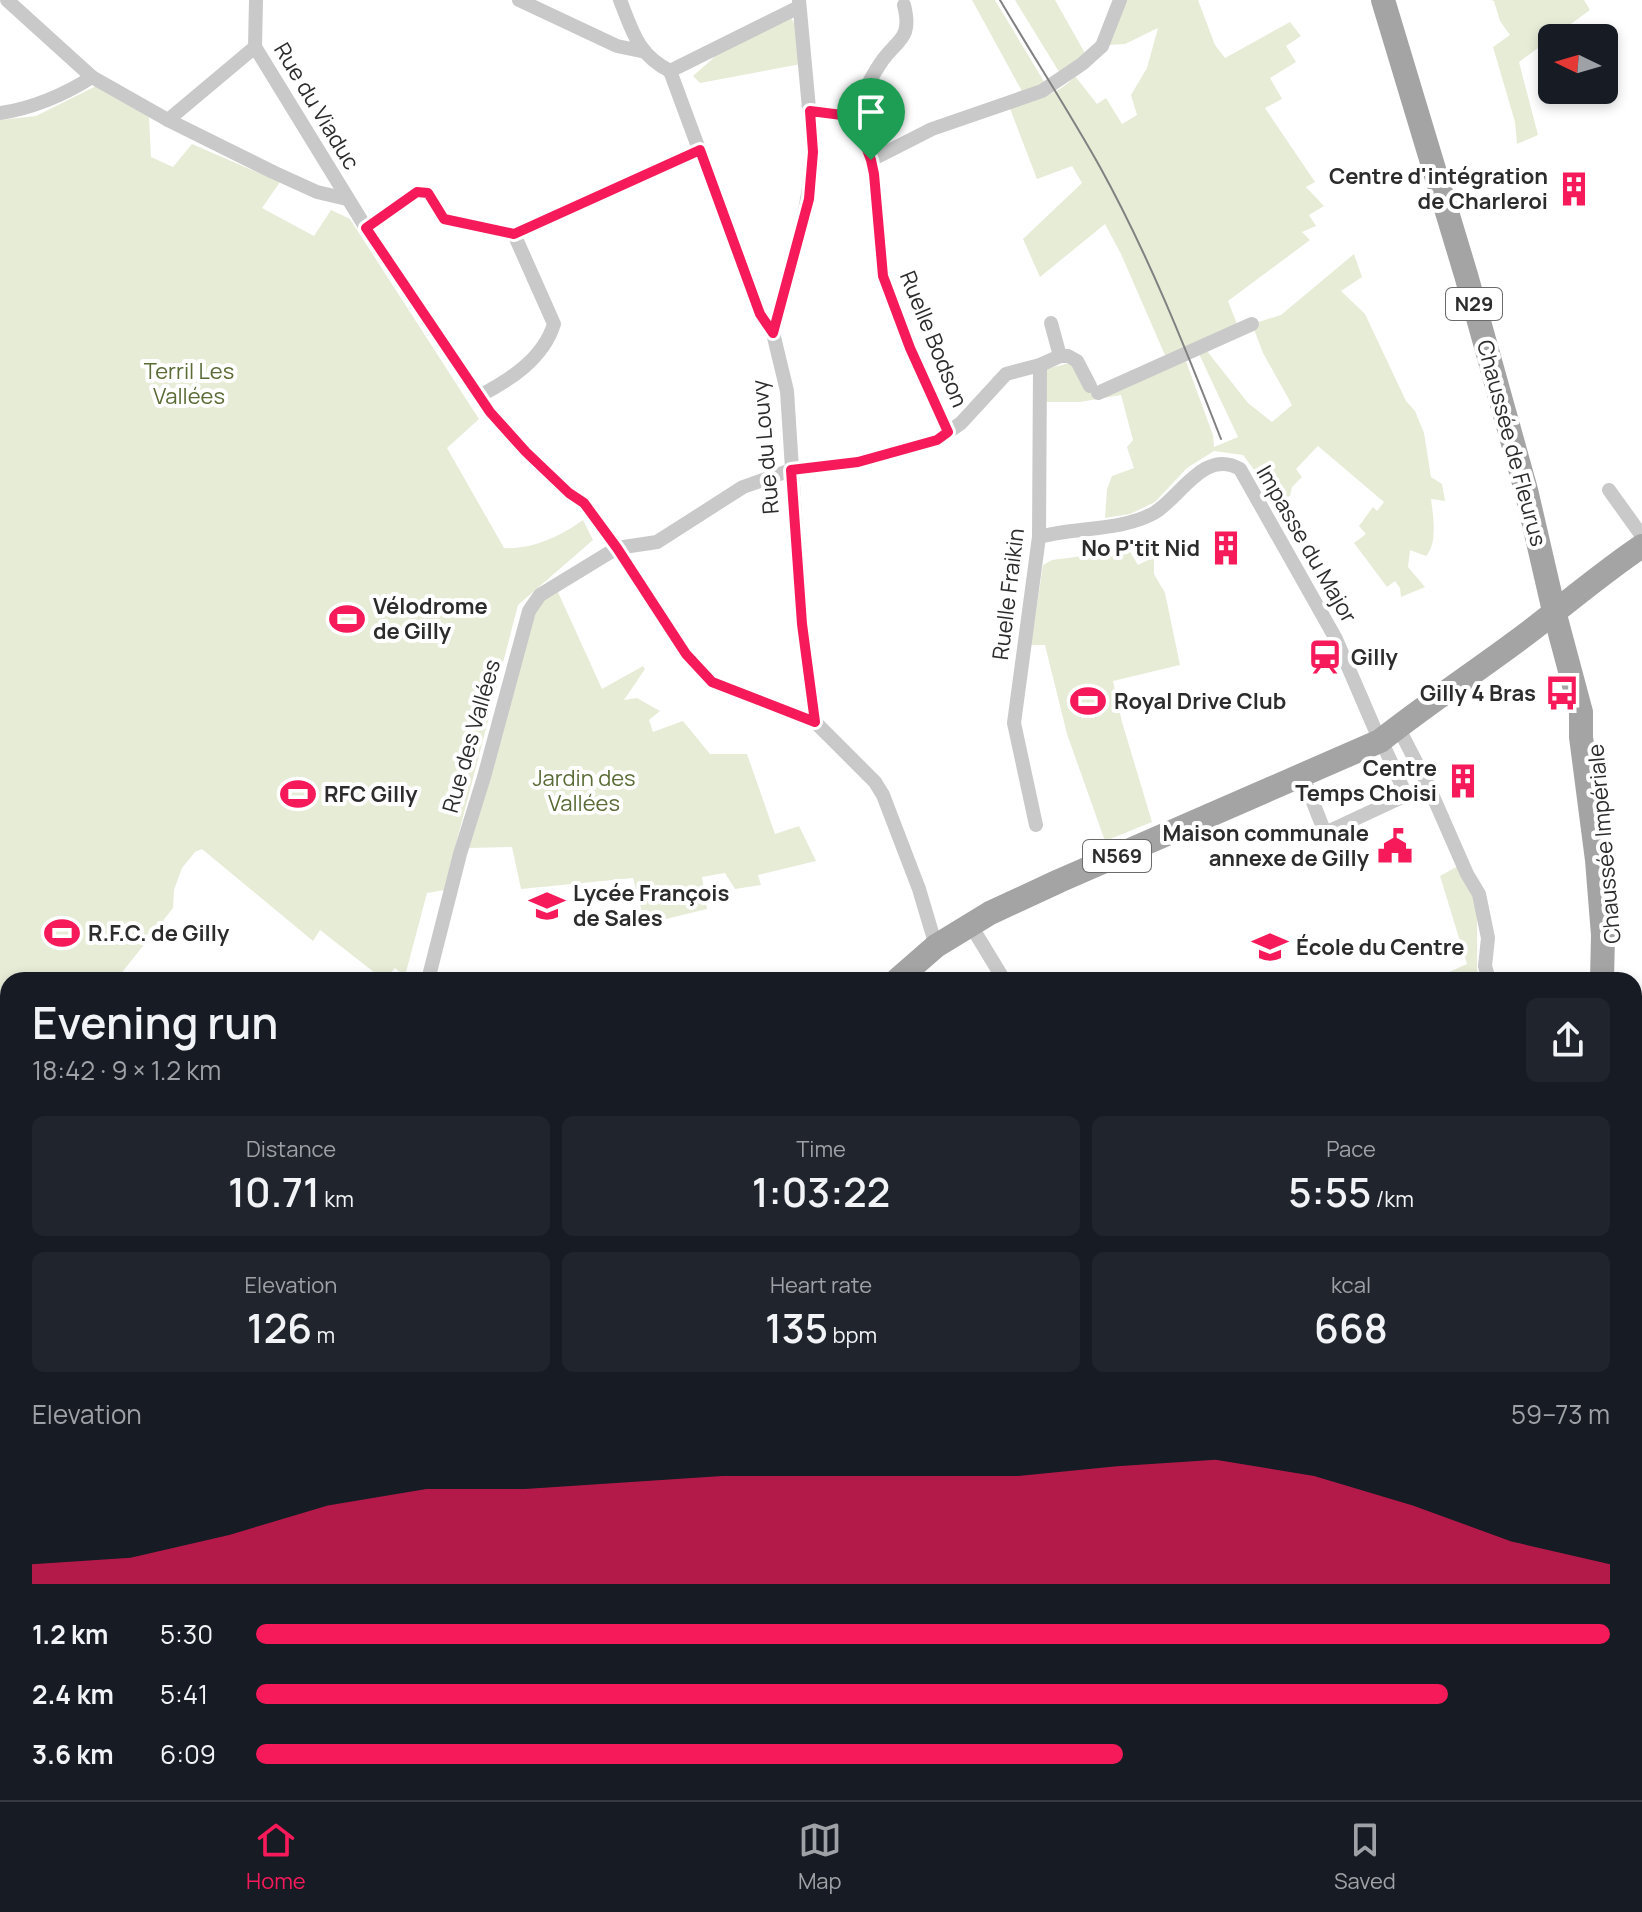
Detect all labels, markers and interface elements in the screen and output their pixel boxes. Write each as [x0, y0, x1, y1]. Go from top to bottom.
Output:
north arrow [1538, 24, 1618, 104]
map controls [1538, 24, 1618, 104]
street label: Rue du Viaduc [267, 37, 367, 175]
pin [837, 78, 905, 160]
icon: arrive [849, 90, 893, 134]
place label: Centre d'intégration de Charleroi [1329, 161, 1548, 216]
building icon: Centre d'intégration de Charleroi [1555, 170, 1593, 208]
street label: Ruelle Bodson [893, 266, 975, 412]
road number: N29 [1446, 288, 1502, 320]
street label: Chaussée de Fleurus [1470, 337, 1554, 549]
park label: Terril Les Vallées [144, 356, 234, 411]
street label: Rue du Louvy [744, 378, 786, 515]
street label: Impasse du Major [1250, 460, 1364, 628]
street label: Ruelle Fraikin [985, 526, 1031, 662]
building icon: No P'tit Nid [1207, 529, 1245, 567]
place label: No P'tit Nid [1081, 533, 1200, 563]
place label: Vélodrome de Gilly [373, 591, 488, 646]
sports icon: Vélodrome de Gilly [328, 600, 366, 638]
station icon: Gilly [1306, 638, 1344, 676]
place label: Gilly [1351, 642, 1399, 672]
street label: Rue des Vallées [435, 656, 507, 816]
bus stop icon: Gilly 4 Bras [1543, 674, 1581, 712]
place label: Gilly 4 Bras [1420, 678, 1536, 708]
sports icon: Royal Drive Club [1069, 682, 1107, 720]
place label: Royal Drive Club [1114, 686, 1286, 716]
street label: Chaussée Impériale [1580, 743, 1628, 945]
place label: Centre Temps Choisi [1295, 753, 1437, 808]
building icon: Centre Temps Choisi [1444, 762, 1482, 800]
park label: Jardin des Vallées [532, 763, 636, 818]
sports icon: RFC Gilly [279, 775, 317, 813]
place label: RFC Gilly [324, 779, 418, 809]
place label: Maison communale annexe de Gilly [1163, 818, 1370, 873]
public building icon: Maison communale annexe de Gilly [1376, 827, 1414, 865]
road number: N569 [1083, 840, 1151, 872]
place label: Lycée François de Sales [573, 878, 729, 933]
school or university icon: Lycée François de Sales [528, 887, 566, 925]
sports icon: R.F.C. de Gilly [43, 914, 81, 952]
place label: R.F.C. de Gilly [88, 918, 230, 948]
school or university icon: École du Centre [1251, 928, 1289, 966]
place label: École du Centre [1296, 932, 1465, 962]
text: Evening run [32, 992, 278, 1052]
button: share [1526, 998, 1610, 1082]
text: 18:42 · 9 × 1.2 km [32, 1052, 221, 1088]
text: Distance [246, 1134, 336, 1164]
text: Time [796, 1134, 846, 1164]
text: Pace [1326, 1134, 1376, 1164]
text: 10.71 [228, 1164, 320, 1219]
text: 1:03:22 [752, 1164, 890, 1219]
text: 5:55 [1288, 1164, 1371, 1219]
text: km [320, 1184, 354, 1214]
text: /km [1371, 1184, 1414, 1214]
text: Elevation [245, 1270, 337, 1300]
text: Heart rate [770, 1270, 872, 1300]
text: kcal [1331, 1270, 1371, 1300]
text: 126 [247, 1300, 312, 1355]
text: 135 [765, 1300, 828, 1355]
text: 668 [1314, 1300, 1388, 1355]
text: m [312, 1320, 335, 1350]
text: bpm [828, 1320, 877, 1350]
text: Elevation [32, 1396, 142, 1432]
text: 59–73 m [1511, 1396, 1610, 1432]
text: 1.2 km [32, 1616, 108, 1652]
text: 5:30 [160, 1616, 213, 1652]
text: 2.4 km [32, 1676, 114, 1712]
text: 5:41 [160, 1676, 208, 1712]
text: 3.6 km [32, 1736, 114, 1772]
text: 6:09 [160, 1736, 216, 1772]
tab: Home [246, 1818, 306, 1896]
tab: Map [798, 1818, 842, 1896]
tab: Saved [1334, 1818, 1396, 1896]

